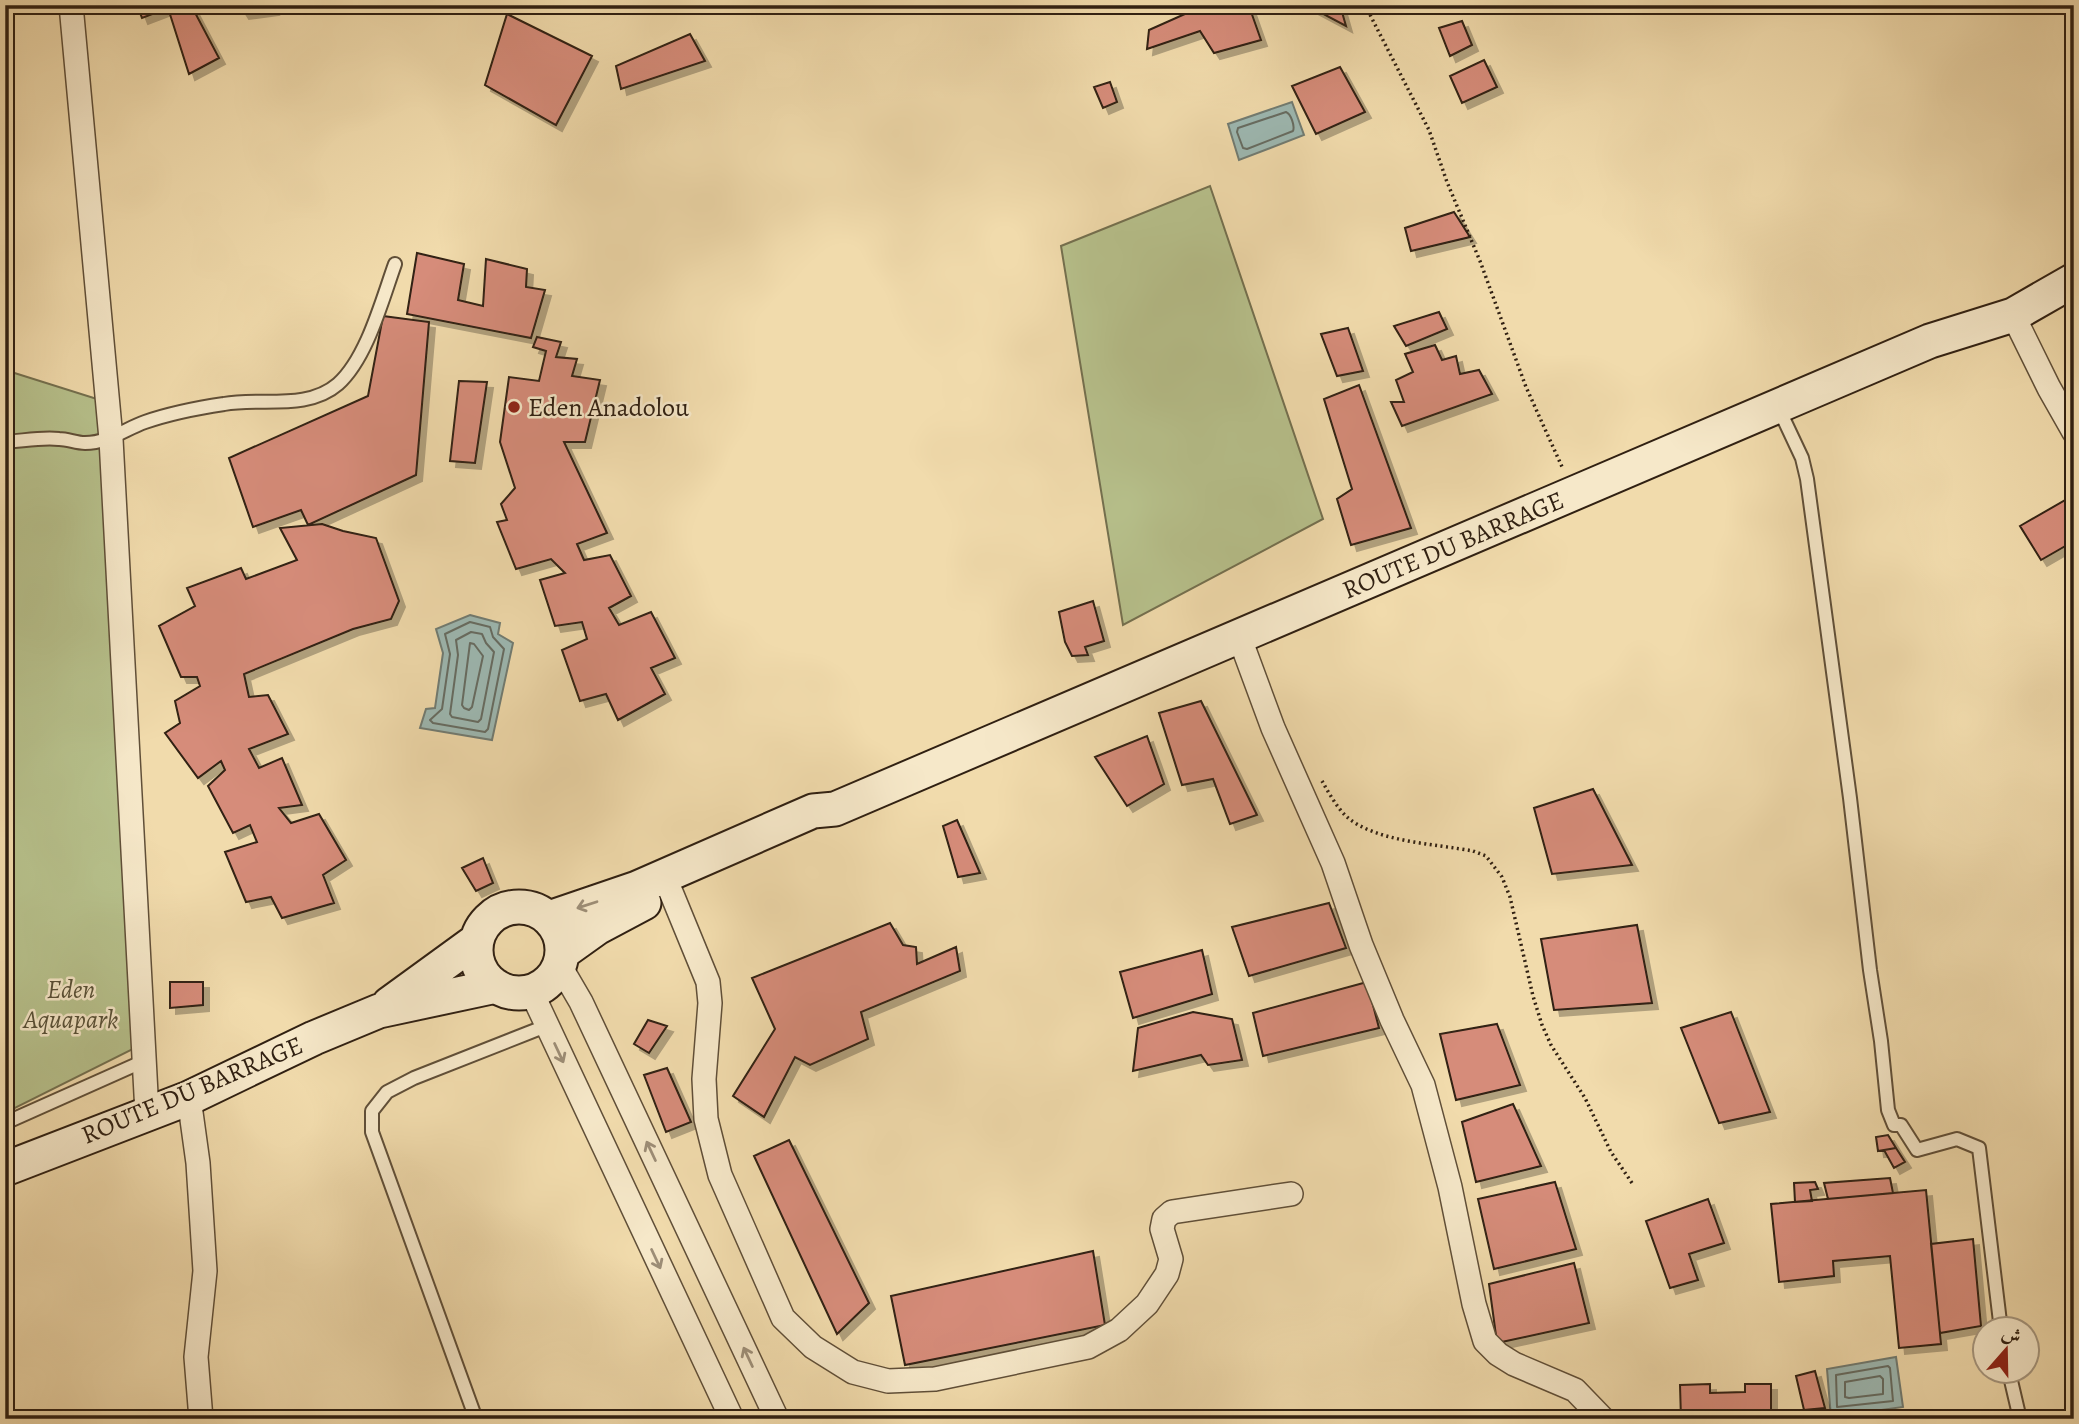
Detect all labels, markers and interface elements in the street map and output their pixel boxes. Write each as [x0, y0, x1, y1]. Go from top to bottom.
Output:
place label: Eden Anadolou [528, 390, 690, 425]
marker: Eden Anadolou [506, 399, 522, 415]
street label: ROUTE DU BARRAGE [1337, 483, 1569, 607]
one-way arrow [576, 900, 598, 913]
park label: Eden Aquapark [22, 972, 118, 1037]
street label: ROUTE DU BARRAGE [76, 1028, 308, 1152]
one-way arrow [553, 1042, 566, 1063]
one-way arrow [644, 1141, 658, 1162]
one-way arrow [650, 1247, 663, 1269]
north arrow [1970, 1316, 2040, 1386]
text: ش [1998, 1320, 2025, 1350]
one-way arrow [741, 1347, 754, 1368]

